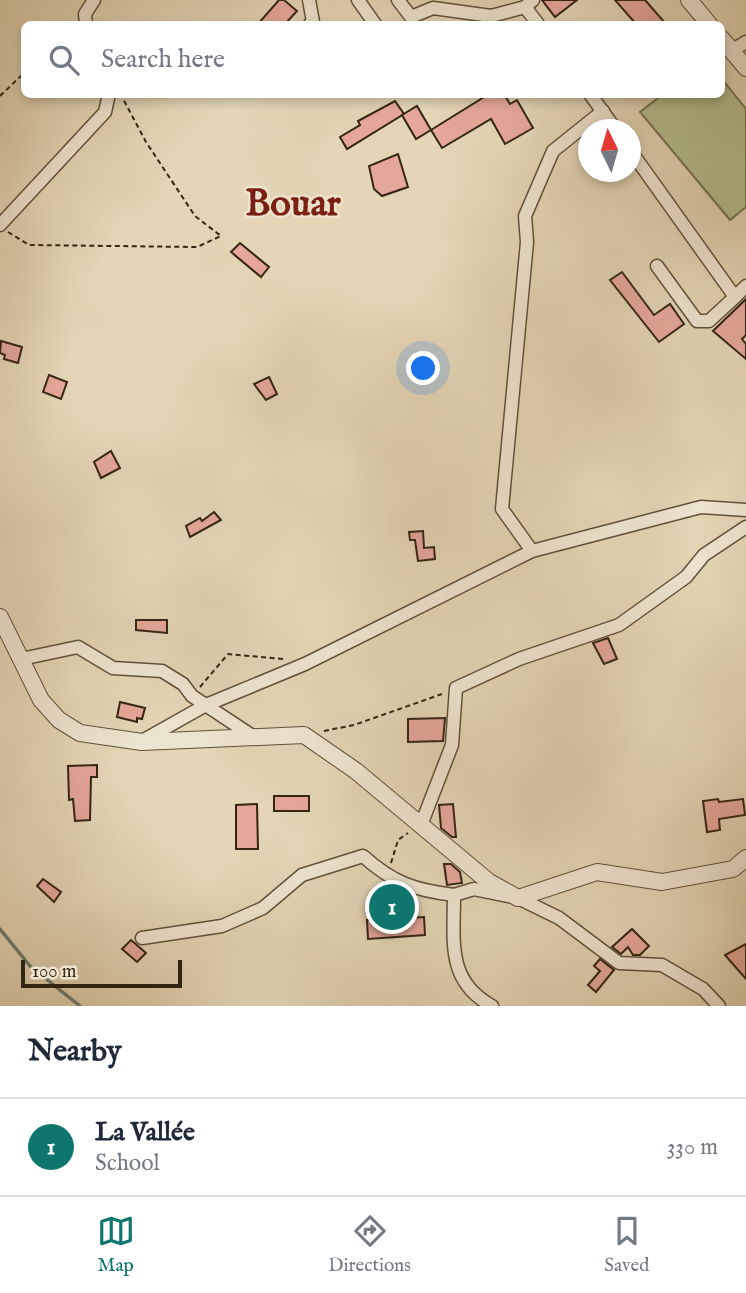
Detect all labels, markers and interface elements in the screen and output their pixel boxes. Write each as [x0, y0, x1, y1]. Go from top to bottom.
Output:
search box [21, 21, 725, 98]
icon: search [45, 41, 83, 79]
text: Search here [101, 43, 225, 76]
north arrow [578, 119, 641, 182]
district label: Bouar [245, 181, 342, 229]
your location [406, 351, 440, 385]
pin: 1 [369, 881, 415, 933]
scale bar [21, 957, 182, 989]
text: 100 m [32, 960, 76, 984]
text: Nearby [28, 1033, 121, 1071]
text: La Vallée [95, 1116, 195, 1149]
text: 1 [47, 1133, 55, 1162]
text: 330 m [667, 1133, 718, 1162]
text: School [95, 1149, 160, 1178]
tab: Map [97, 1212, 135, 1278]
tab: Directions [328, 1212, 411, 1278]
tab: Saved [604, 1212, 649, 1278]

